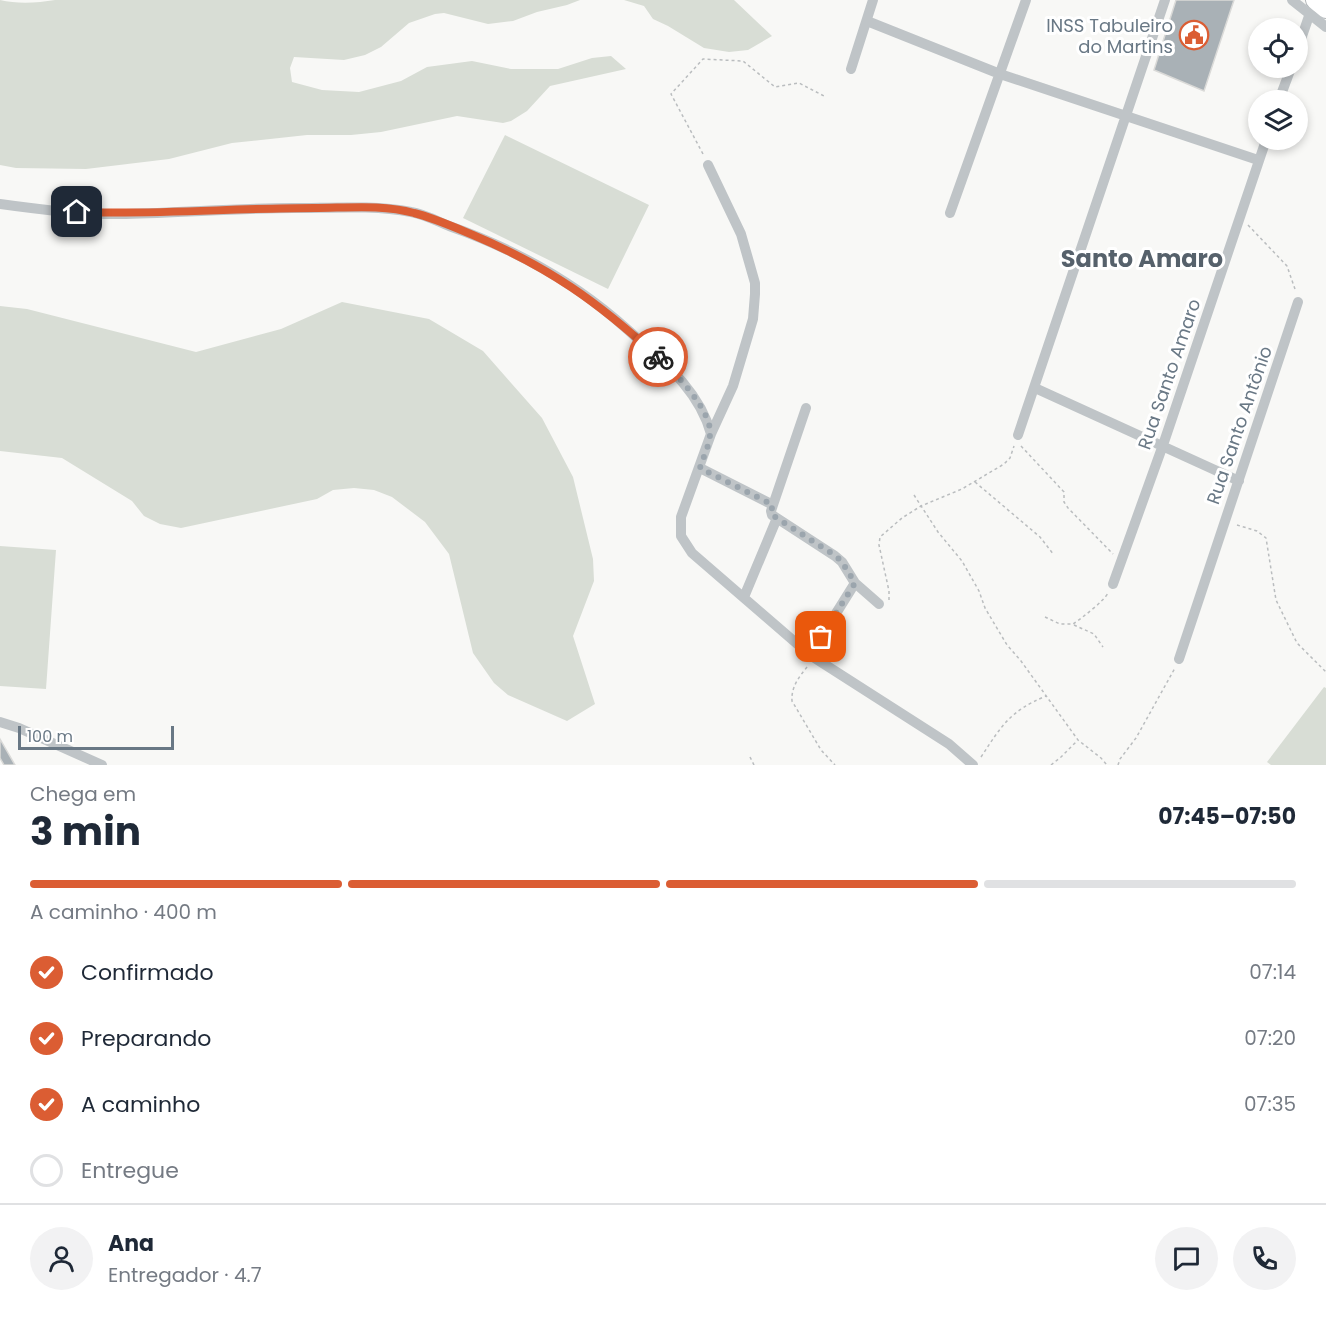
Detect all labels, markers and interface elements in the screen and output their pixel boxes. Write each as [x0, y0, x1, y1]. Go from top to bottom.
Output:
place label: INSS Tabuleiro do Martins [1046, 13, 1173, 59]
map controls [1248, 18, 1308, 150]
button: locate [1248, 18, 1308, 78]
public building icon: INSS Tabuleiro do Martins [1178, 19, 1210, 51]
button: layers [1248, 90, 1308, 150]
pin [51, 186, 102, 237]
icon: home [60, 195, 93, 228]
district label: Santo Amaro [1061, 242, 1223, 275]
street label: Rua Santo Amaro [1132, 295, 1206, 453]
courier [628, 327, 688, 387]
icon: bike [642, 341, 675, 374]
street label: Rua Santo Antônio [1200, 343, 1278, 507]
pin [795, 611, 846, 662]
icon: bag [804, 620, 837, 653]
scale bar [18, 723, 174, 750]
text: 100 m [27, 725, 73, 748]
text: Chega em [30, 780, 136, 808]
text: 07:45–07:50 [1158, 801, 1296, 832]
text: 3 min [30, 804, 141, 859]
text: A caminho · 400 m [30, 898, 217, 926]
icon: check [30, 956, 63, 989]
text: Confirmado [81, 957, 214, 988]
text: 07:14 [1249, 958, 1296, 986]
icon: check [30, 1022, 63, 1055]
text: Preparando [81, 1023, 211, 1054]
text: 07:20 [1244, 1024, 1296, 1052]
icon: check [30, 1088, 63, 1121]
text: A caminho [81, 1089, 200, 1120]
text: 07:35 [1244, 1090, 1296, 1118]
text: Entregue [81, 1155, 179, 1186]
button: person [30, 1227, 93, 1290]
button: chat [1155, 1227, 1218, 1290]
button: phone [1233, 1227, 1296, 1290]
text: Ana [108, 1228, 154, 1259]
text: Entregador · 4.7 [108, 1261, 262, 1289]

